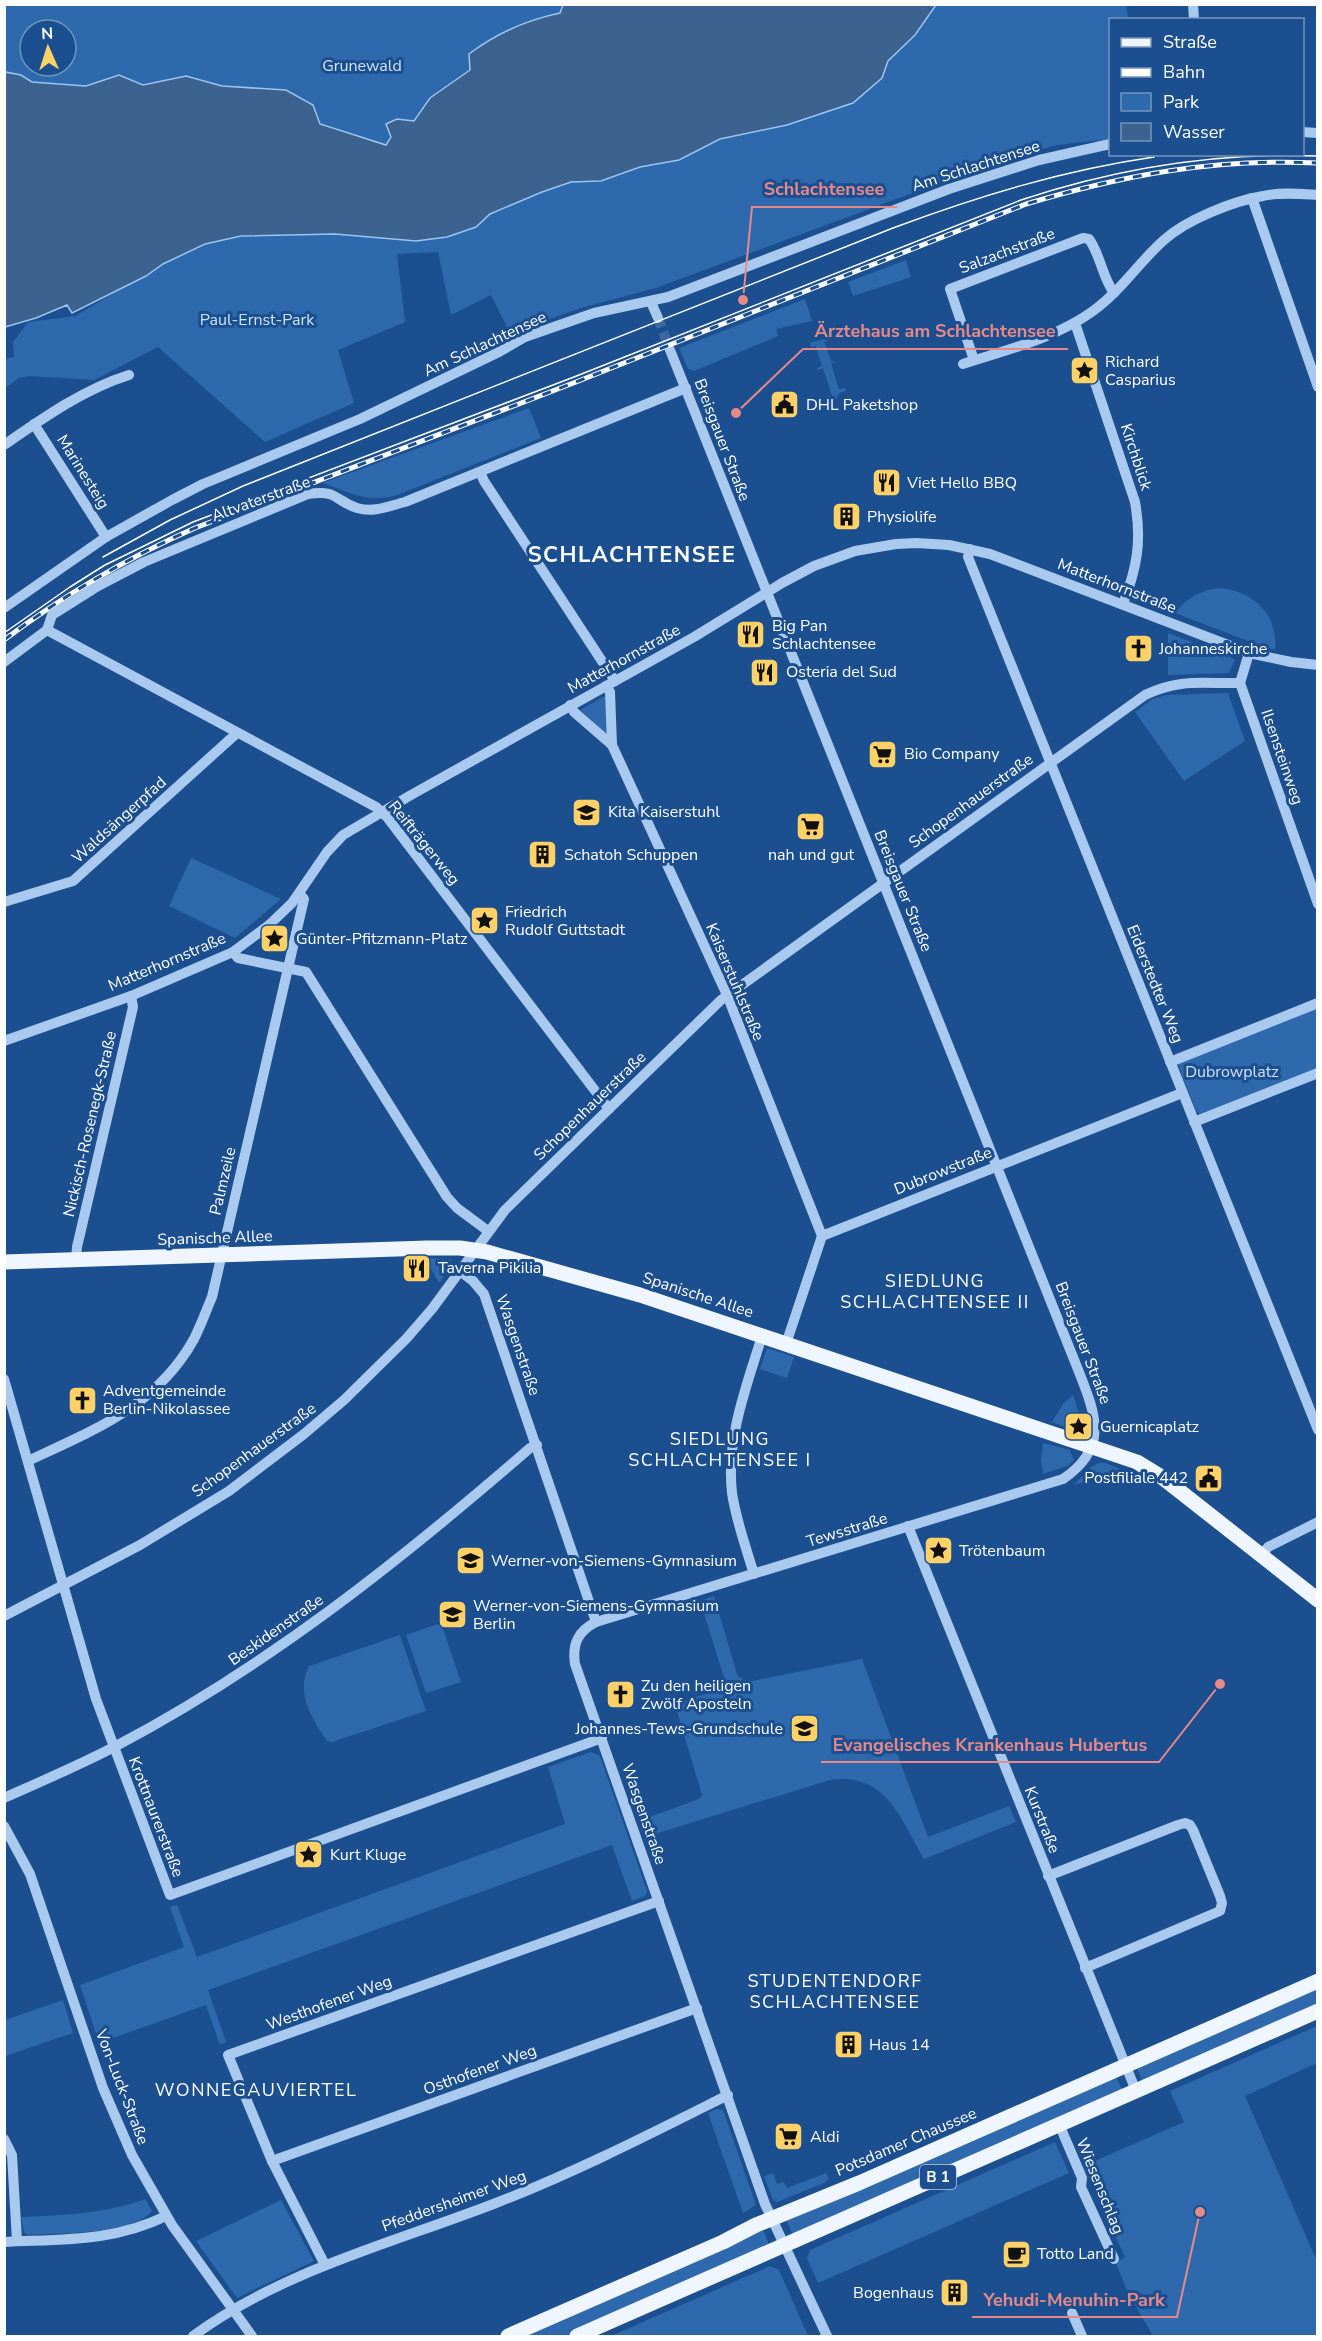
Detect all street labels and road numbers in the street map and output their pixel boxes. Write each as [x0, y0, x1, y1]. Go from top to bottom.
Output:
street label: Am Schlachtensee [909, 135, 1043, 197]
street label: Salzachstraße [956, 223, 1058, 279]
street label: Am Schlachtensee [420, 306, 550, 382]
street label: Breisgauer Straße [689, 376, 755, 504]
street label: Kirchblick [1115, 421, 1157, 494]
street label: Marinesteig [51, 431, 115, 513]
street label: Altvaterstraße [208, 471, 314, 527]
street label: Matterhornstraße [1054, 553, 1180, 619]
street label: Matterhornstraße [564, 619, 684, 699]
street label: Ilsensteinweg [1255, 706, 1309, 808]
street label: Schopenhauerstraße [904, 748, 1038, 854]
street label: Waldsängerpfad [67, 772, 171, 868]
street label: Reifträgerweg [383, 796, 465, 890]
street label: Breisgauer Straße [869, 827, 937, 955]
street label: Kaiserstuhlstraße [700, 920, 770, 1044]
street label: Eiderstedter Weg [1121, 921, 1189, 1047]
street label: Matterhornstraße [105, 927, 229, 997]
street label: Nickisch-Rosenegk-Straße [58, 1029, 122, 1219]
street label: Schopenhauerstraße [529, 1046, 651, 1166]
street label: Dubrowstraße [891, 1141, 995, 1201]
street label: Palmzeile [204, 1145, 242, 1217]
street label: Spanische Allee [157, 1225, 273, 1251]
street label: Spanische Allee [640, 1267, 756, 1323]
street label: Breisgauer Straße [1050, 1279, 1116, 1407]
street label: Wasgenstraße [490, 1292, 546, 1398]
street label: Schopenhauerstraße [187, 1397, 321, 1503]
street label: Tewsstraße [804, 1507, 890, 1553]
street label: Beskidenstraße [224, 1589, 328, 1671]
street label: Krottnaurerstraße [123, 1754, 189, 1880]
street label: Wasgenstraße [616, 1761, 672, 1867]
street label: Kurstraße [1019, 1783, 1065, 1857]
street label: Westhofener Weg [263, 1970, 395, 2036]
street label: Von-Luck-Straße [90, 2025, 154, 2148]
street label: Osthofener Weg [420, 2039, 540, 2101]
street label: Potsdamer Chaussee [832, 2102, 980, 2182]
street label: Wiesenschlag [1071, 2135, 1129, 2237]
street label: Pfeddersheimer Weg [379, 2165, 529, 2237]
road number: B 1 [920, 2165, 956, 2189]

